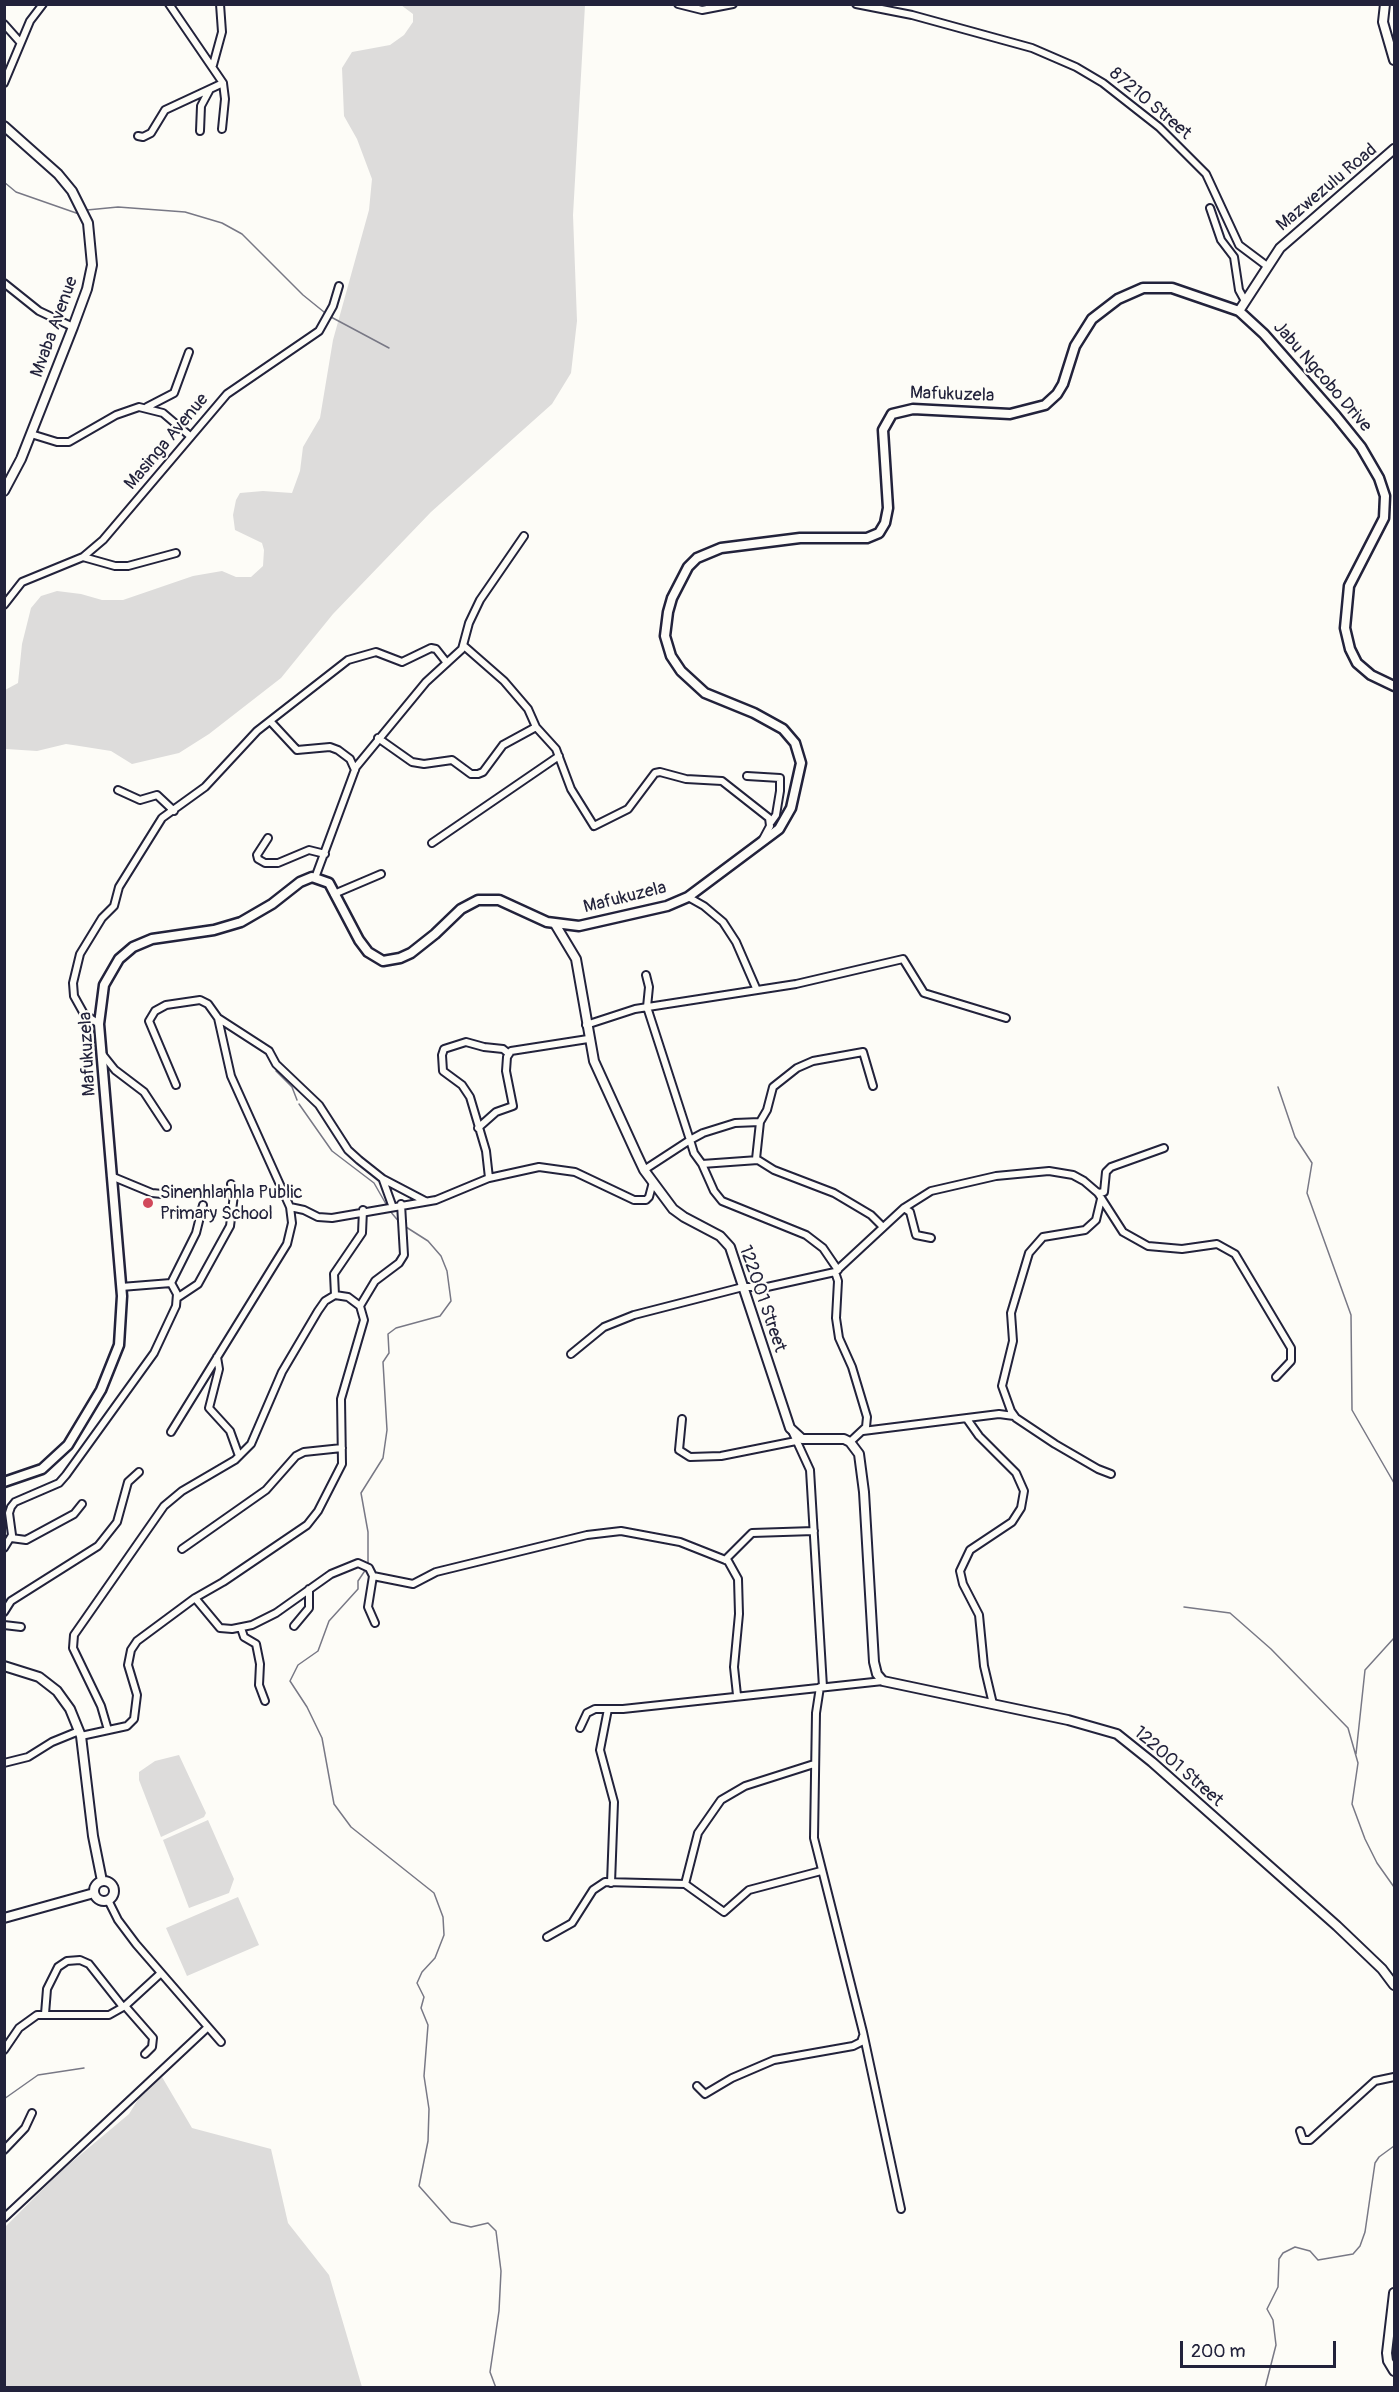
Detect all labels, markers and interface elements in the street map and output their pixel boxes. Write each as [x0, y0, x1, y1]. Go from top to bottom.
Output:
street label: 87210 Street [1104, 63, 1196, 145]
street label: Mazwezulu Road [1272, 140, 1382, 236]
street label: Mvaba Avenue [27, 274, 83, 380]
street label: Jabu Ngcobo Drive [1268, 317, 1376, 437]
street label: Mafukuzela [909, 383, 995, 407]
street label: Masinga Avenue [120, 389, 214, 495]
street label: Mafukuzela [581, 877, 669, 919]
street label: Mafukuzela [75, 1011, 101, 1097]
place label: Sinenhlanhla Public Primary School [160, 1182, 303, 1224]
marker: Sinenhlanhla Public Primary School [141, 1196, 155, 1210]
street label: 122001 Street [734, 1243, 790, 1355]
street label: 122001 Street [1129, 1722, 1227, 1812]
scale bar [1183, 2329, 1339, 2367]
text: 200 m [1191, 2340, 1246, 2363]

